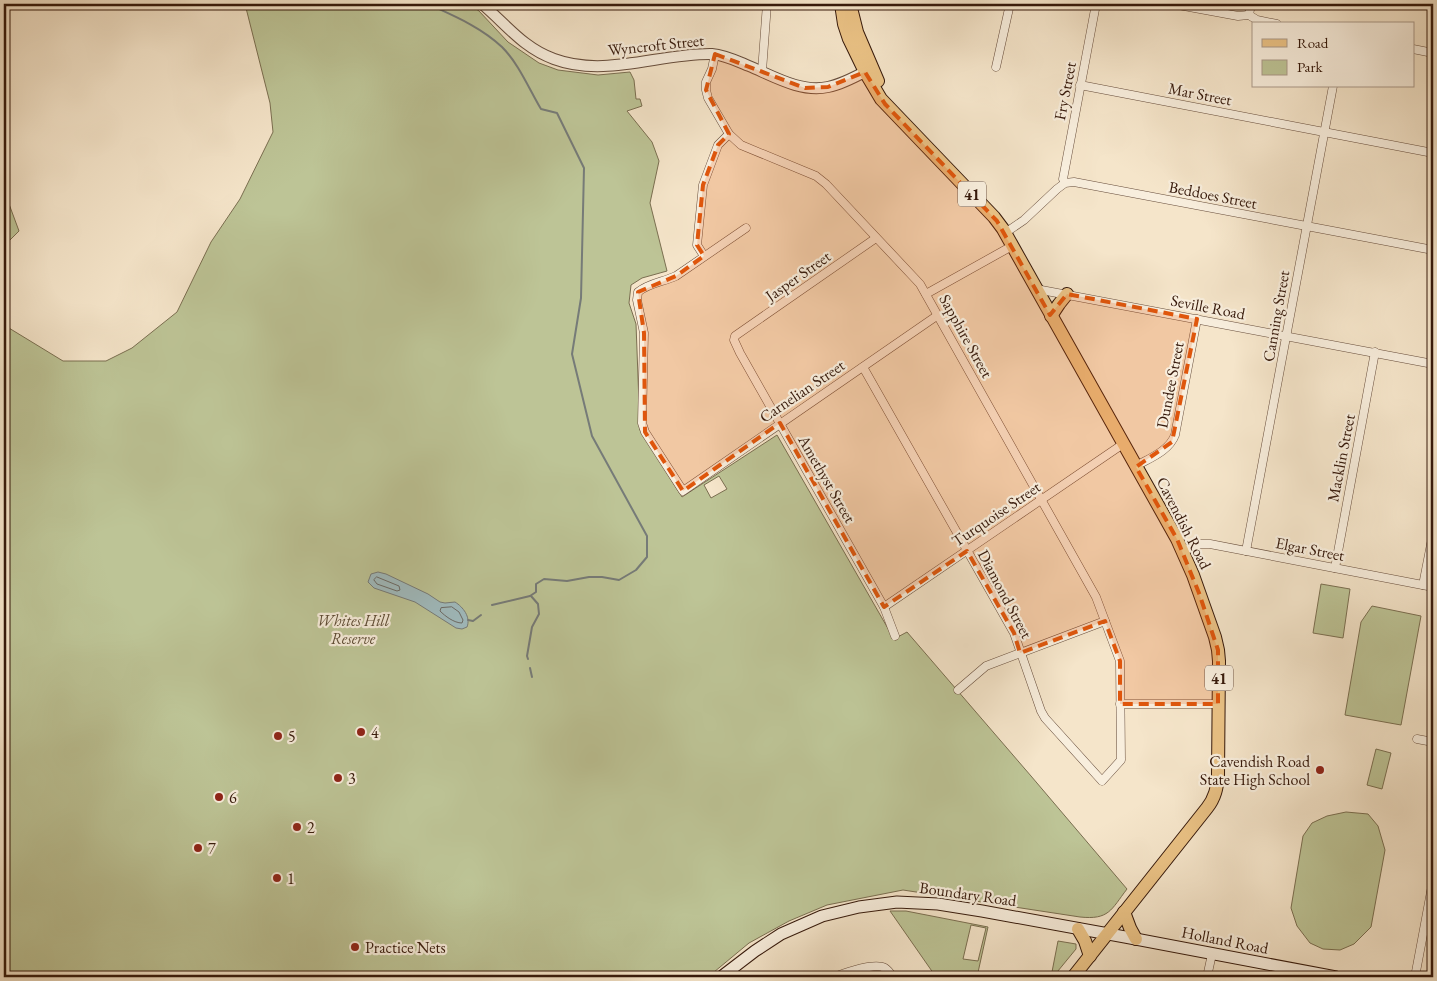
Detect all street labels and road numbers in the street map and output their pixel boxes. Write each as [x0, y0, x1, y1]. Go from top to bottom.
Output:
street label: Wyncroft Street [607, 30, 705, 60]
street label: Fry Street [1049, 60, 1081, 122]
street label: Mar Street [1166, 78, 1234, 110]
street label: Beddoes Street [1167, 176, 1259, 214]
road number: 41 [958, 182, 986, 206]
street label: Jasper Street [760, 246, 835, 307]
street label: Canning Street [1258, 269, 1294, 363]
street label: Seville Road [1169, 290, 1248, 325]
street label: Sapphire Street [934, 291, 998, 381]
street label: Dundee Street [1151, 340, 1189, 430]
street label: Carnelian Street [755, 355, 849, 427]
street label: Macklin Street [1322, 412, 1360, 504]
street label: Amethyst Street [793, 430, 861, 527]
street label: Cavendish Road [1152, 473, 1217, 573]
street label: Turquoise Street [947, 477, 1045, 551]
street label: Elgar Street [1274, 532, 1346, 566]
street label: Diamond Street [973, 546, 1037, 642]
road number: 41 [1205, 666, 1233, 690]
street label: Boundary Road [918, 877, 1019, 911]
street label: Holland Road [1180, 921, 1271, 959]

